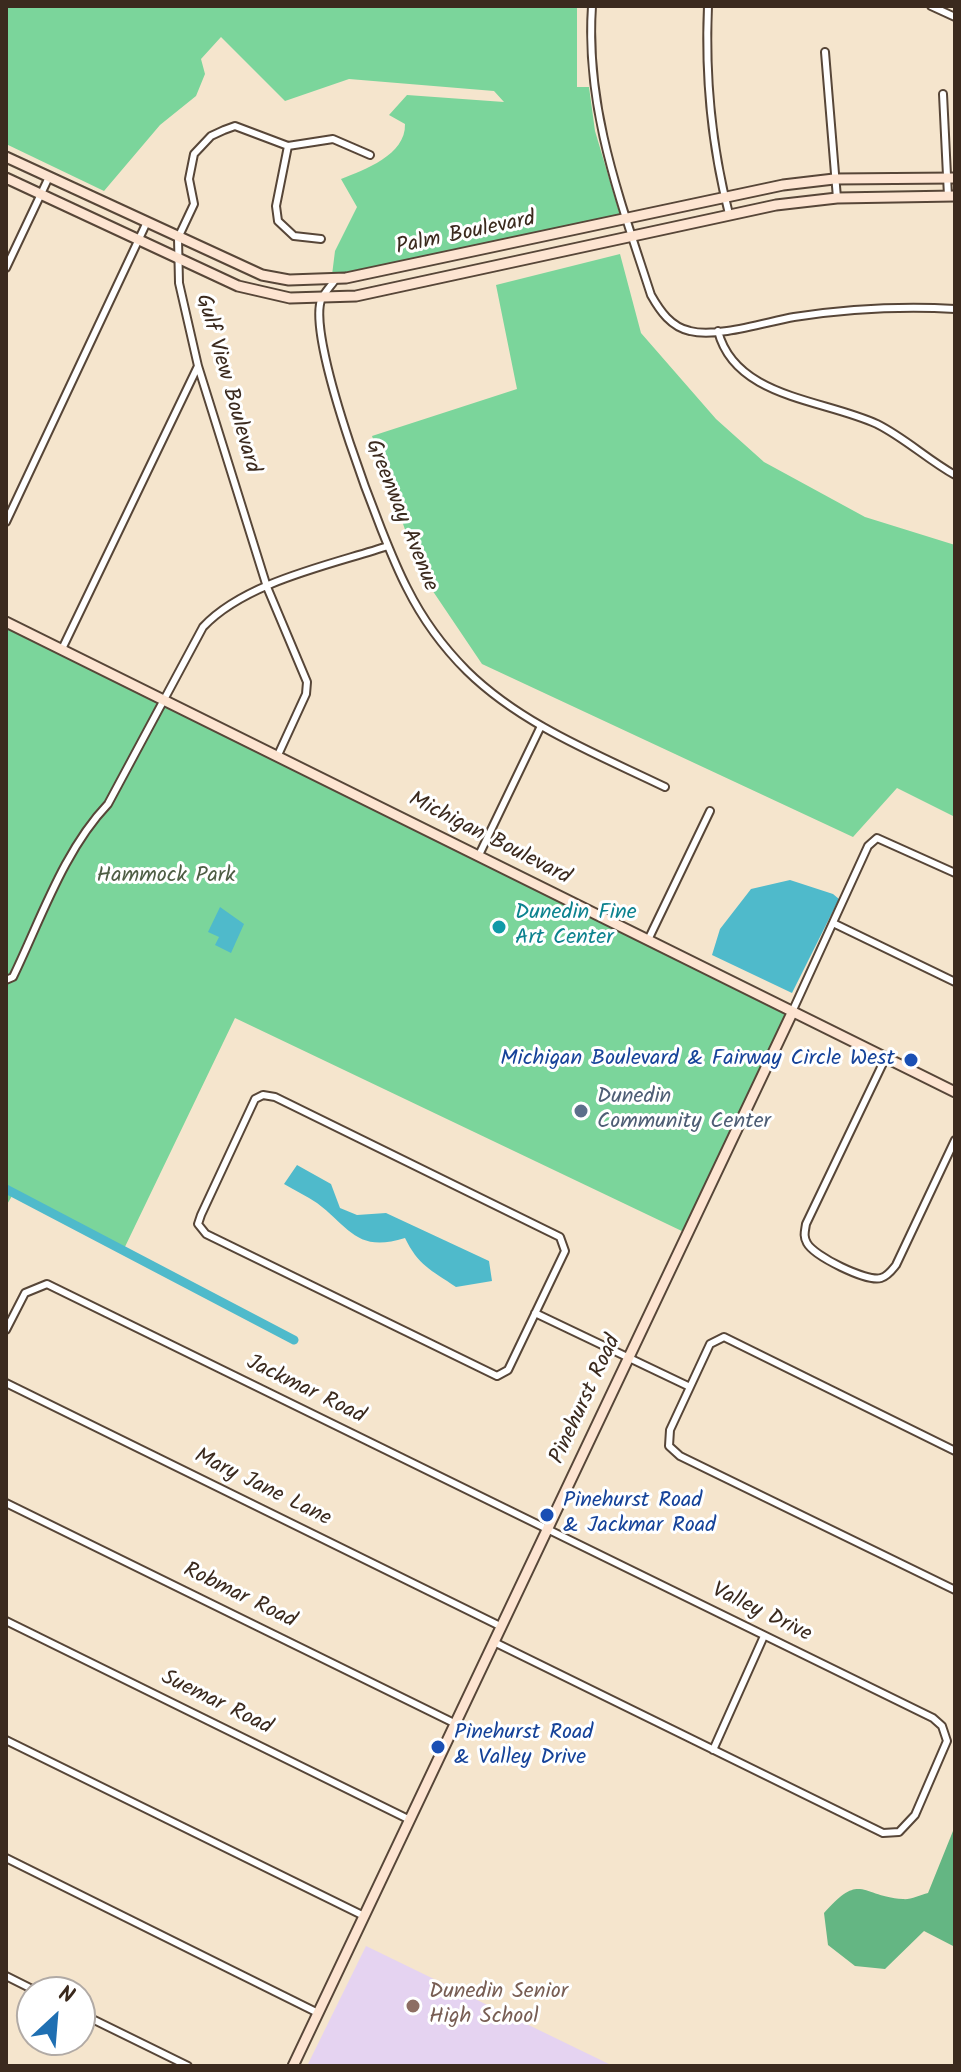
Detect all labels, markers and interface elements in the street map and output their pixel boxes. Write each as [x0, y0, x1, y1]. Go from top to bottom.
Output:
street label: Palm Boulevard [394, 207, 538, 263]
street label: Gulf View Boulevard [188, 292, 264, 476]
street label: Greenway Avenue [358, 436, 442, 596]
street label: Michigan Boulevard [404, 788, 574, 892]
park label: Hammock Park [97, 864, 235, 890]
place label: Dunedin Fine Art Center [515, 901, 637, 952]
marker: Dunedin Fine Art Center [490, 918, 508, 936]
place label: Michigan Boulevard & Fairway Circle West [500, 1047, 895, 1073]
marker: Michigan Boulevard & Fairway Circle West [902, 1051, 920, 1069]
place label: Dunedin Community Center [597, 1085, 771, 1136]
marker: Dunedin Community Center [572, 1102, 590, 1120]
street label: Pinehurst Road [546, 1331, 628, 1469]
street label: Jackmar Road [241, 1351, 369, 1431]
street label: Mary Jane Lane [189, 1444, 335, 1534]
place label: Pinehurst Road & Jackmar Road [563, 1489, 716, 1540]
marker: Pinehurst Road & Jackmar Road [538, 1506, 556, 1524]
street label: Robmar Road [178, 1558, 300, 1636]
street label: Valley Drive [707, 1579, 815, 1649]
street label: Suemar Road [156, 1666, 276, 1742]
place label: Pinehurst Road & Valley Drive [454, 1721, 593, 1772]
marker: Pinehurst Road & Valley Drive [429, 1738, 447, 1756]
north arrow [16, 1976, 96, 2056]
text: N [52, 1977, 80, 2015]
place label: Dunedin Senior High School [429, 1980, 568, 2032]
marker: Dunedin Senior High School [404, 1997, 422, 2015]

